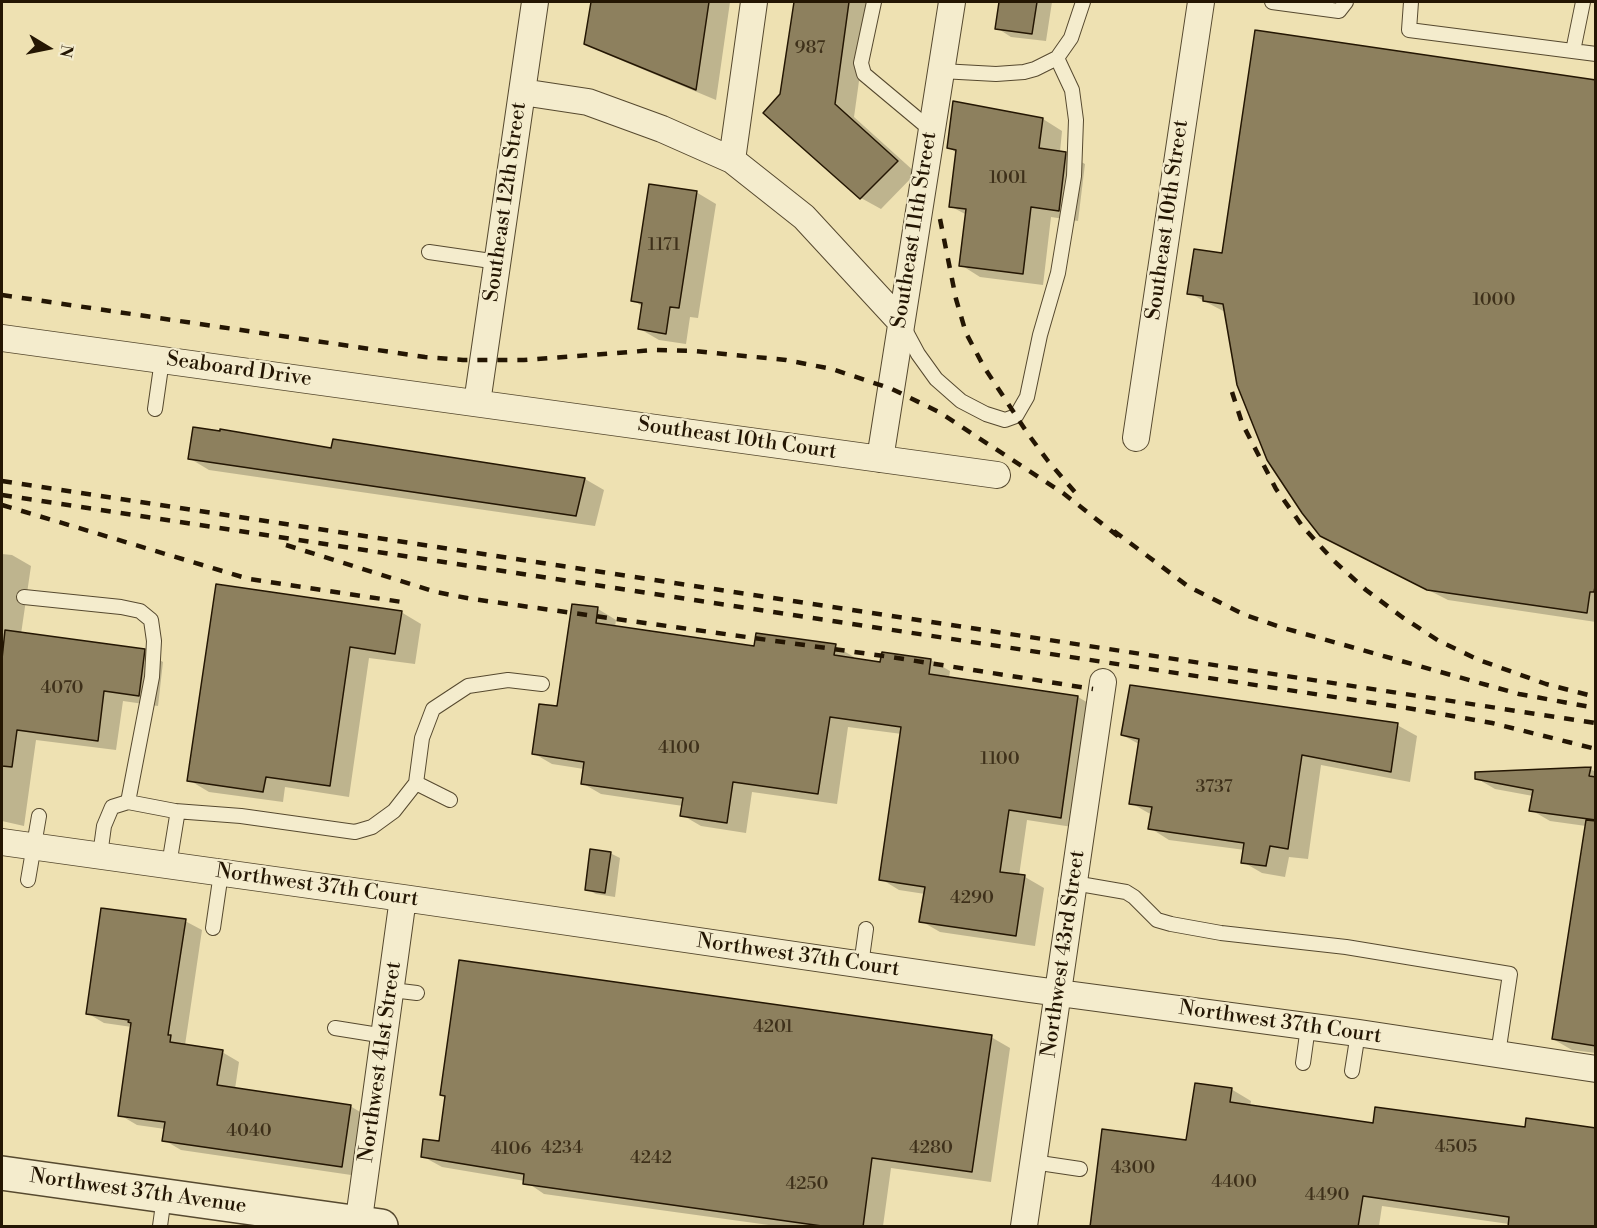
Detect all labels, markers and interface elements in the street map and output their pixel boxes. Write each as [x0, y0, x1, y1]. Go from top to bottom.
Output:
north arrow [18, 18, 78, 78]
house number: 987 [795, 38, 825, 60]
text: N [55, 43, 77, 59]
street label: Southeast 12th Street [480, 101, 532, 303]
street label: Southeast 10th Street [1141, 118, 1195, 322]
street label: Southeast 11th Street [887, 130, 943, 330]
house number: 1001 [989, 168, 1027, 190]
house number: 1171 [648, 235, 680, 257]
house number: 1000 [1473, 290, 1515, 312]
street label: Seaboard Drive [165, 347, 313, 393]
street label: Southeast 10th Court [636, 413, 838, 465]
house number: 4070 [40, 678, 84, 700]
house number: 4100 [658, 738, 700, 760]
house number: 1100 [980, 749, 1020, 771]
house number: 3737 [1195, 777, 1233, 799]
street label: Northwest 43rd Street [1037, 849, 1091, 1059]
street label: Northwest 37th Court [214, 859, 420, 913]
house number: 4290 [950, 888, 994, 910]
street label: Northwest 37th Court [695, 929, 901, 983]
street label: Northwest 41st Street [354, 960, 408, 1164]
street label: Northwest 37th Court [1177, 996, 1383, 1050]
house number: 4201 [753, 1017, 793, 1039]
house number: 4040 [226, 1121, 272, 1143]
house number: 4505 [1435, 1137, 1477, 1159]
house number: 4234 [541, 1138, 583, 1160]
house number: 4280 [909, 1138, 953, 1160]
house number: 4106 [491, 1139, 531, 1161]
house number: 4242 [630, 1148, 672, 1170]
house number: 4300 [1111, 1158, 1155, 1180]
street label: Northwest 37th Avenue [28, 1164, 248, 1220]
house number: 4400 [1211, 1172, 1257, 1194]
house number: 4250 [786, 1174, 828, 1196]
house number: 4490 [1305, 1185, 1349, 1207]

